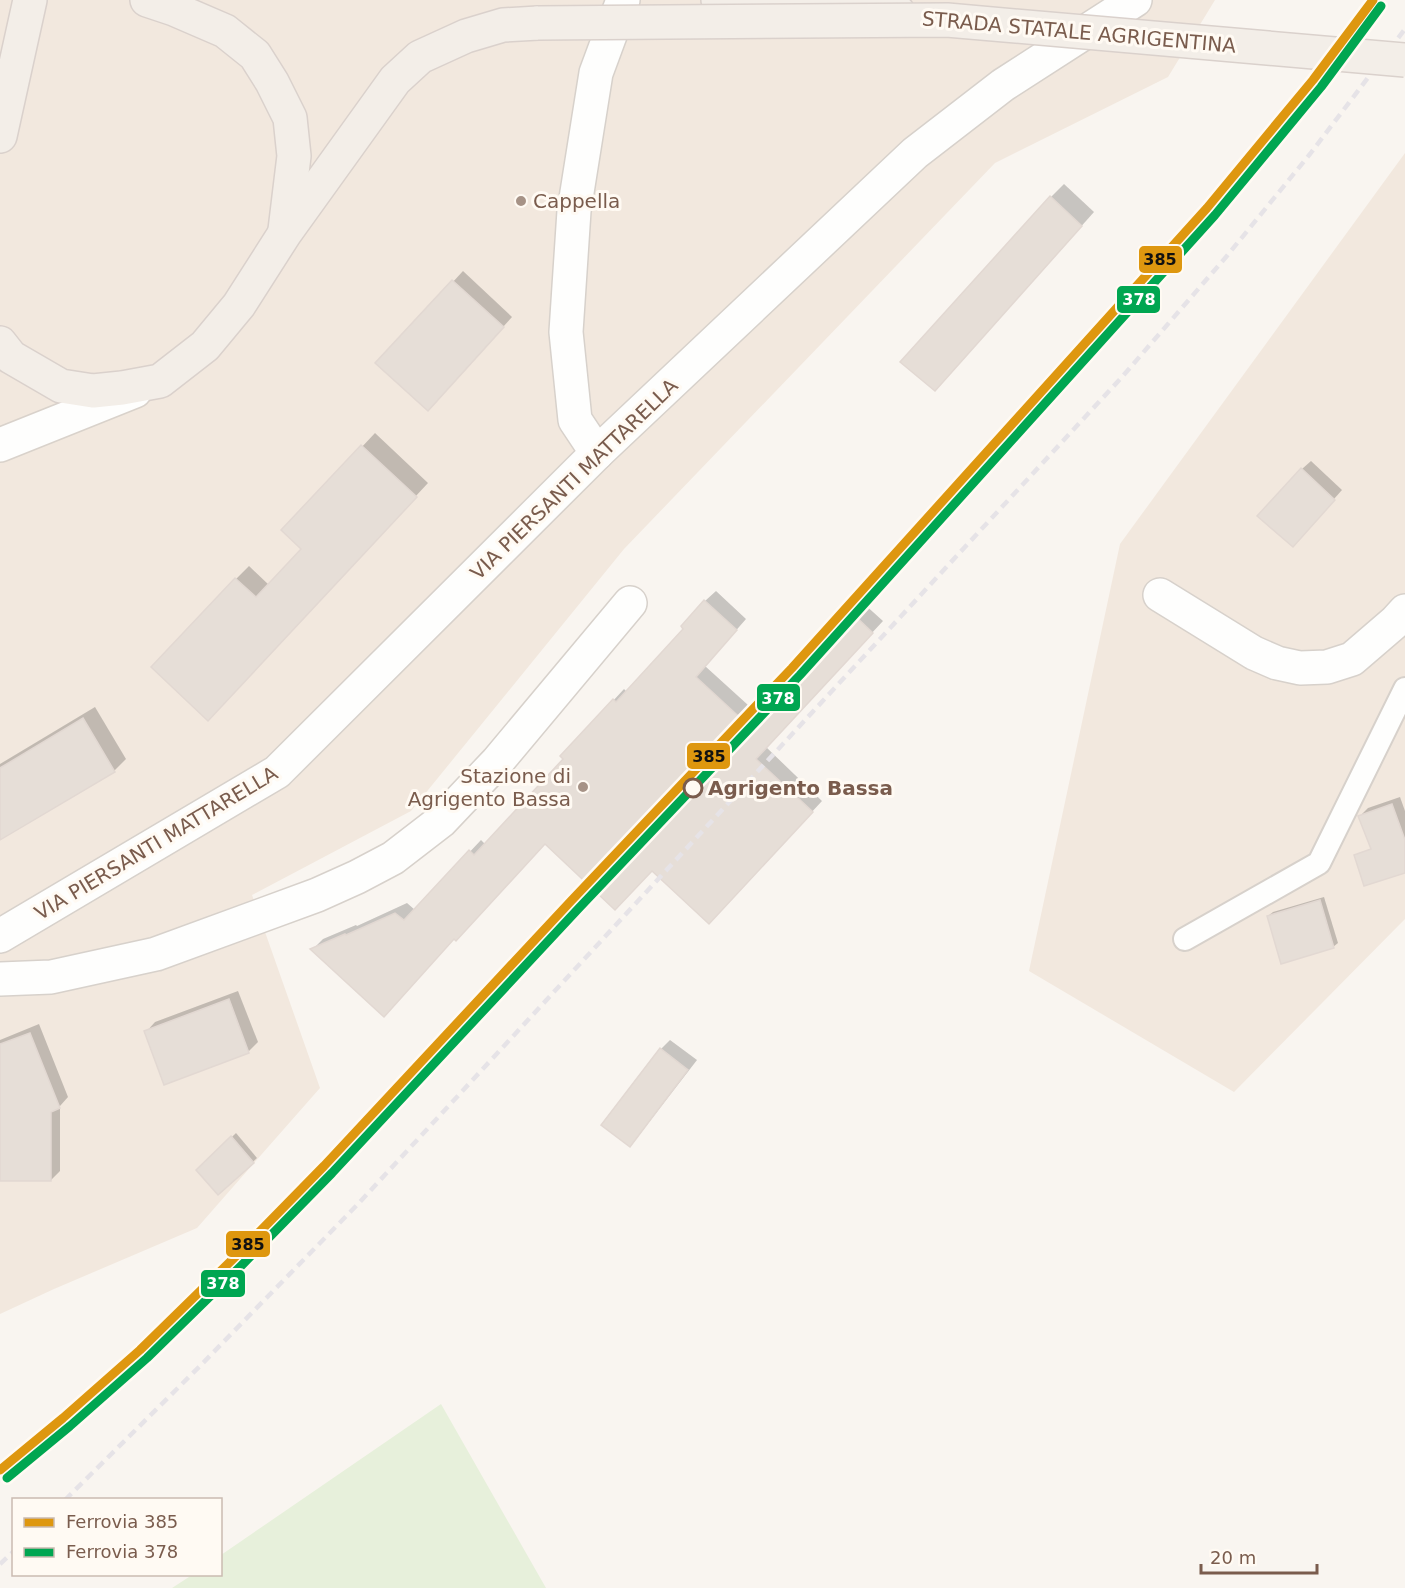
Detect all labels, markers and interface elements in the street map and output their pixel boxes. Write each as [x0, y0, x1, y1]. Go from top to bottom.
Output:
street label: STRADA STATALE AGRIGENTINA [921, 6, 1237, 58]
place label: Cappella [533, 189, 620, 213]
marker: Cappella [514, 194, 528, 208]
line badge: 385 [1138, 245, 1183, 274]
text: 385 [1143, 250, 1177, 269]
line badge: 378 [1116, 285, 1161, 314]
text: 378 [1122, 290, 1156, 309]
street label: VIA PIERSANTI MATTARELLA [465, 373, 683, 584]
line badge: 378 [756, 683, 801, 712]
text: 378 [761, 689, 795, 708]
line badge: 385 [686, 742, 731, 770]
text: 385 [692, 747, 726, 766]
street label: VIA PIERSANTI MATTARELLA [30, 761, 282, 925]
place label: Stazione di Agrigento Bassa [408, 764, 571, 811]
place label: Agrigento Bassa [708, 776, 893, 800]
marker: Agrigento Bassa [683, 778, 703, 798]
marker: Stazione di Agrigento Bassa [576, 780, 590, 794]
line badge: 385 [225, 1230, 271, 1258]
text: 385 [231, 1235, 265, 1254]
line badge: 378 [200, 1269, 246, 1298]
text: 378 [206, 1274, 240, 1293]
legend [12, 1498, 222, 1576]
text: Ferrovia 385 [66, 1511, 178, 1532]
scale bar [1201, 1537, 1316, 1575]
text: Ferrovia 378 [66, 1541, 178, 1562]
text: 20 m [1210, 1547, 1256, 1568]

